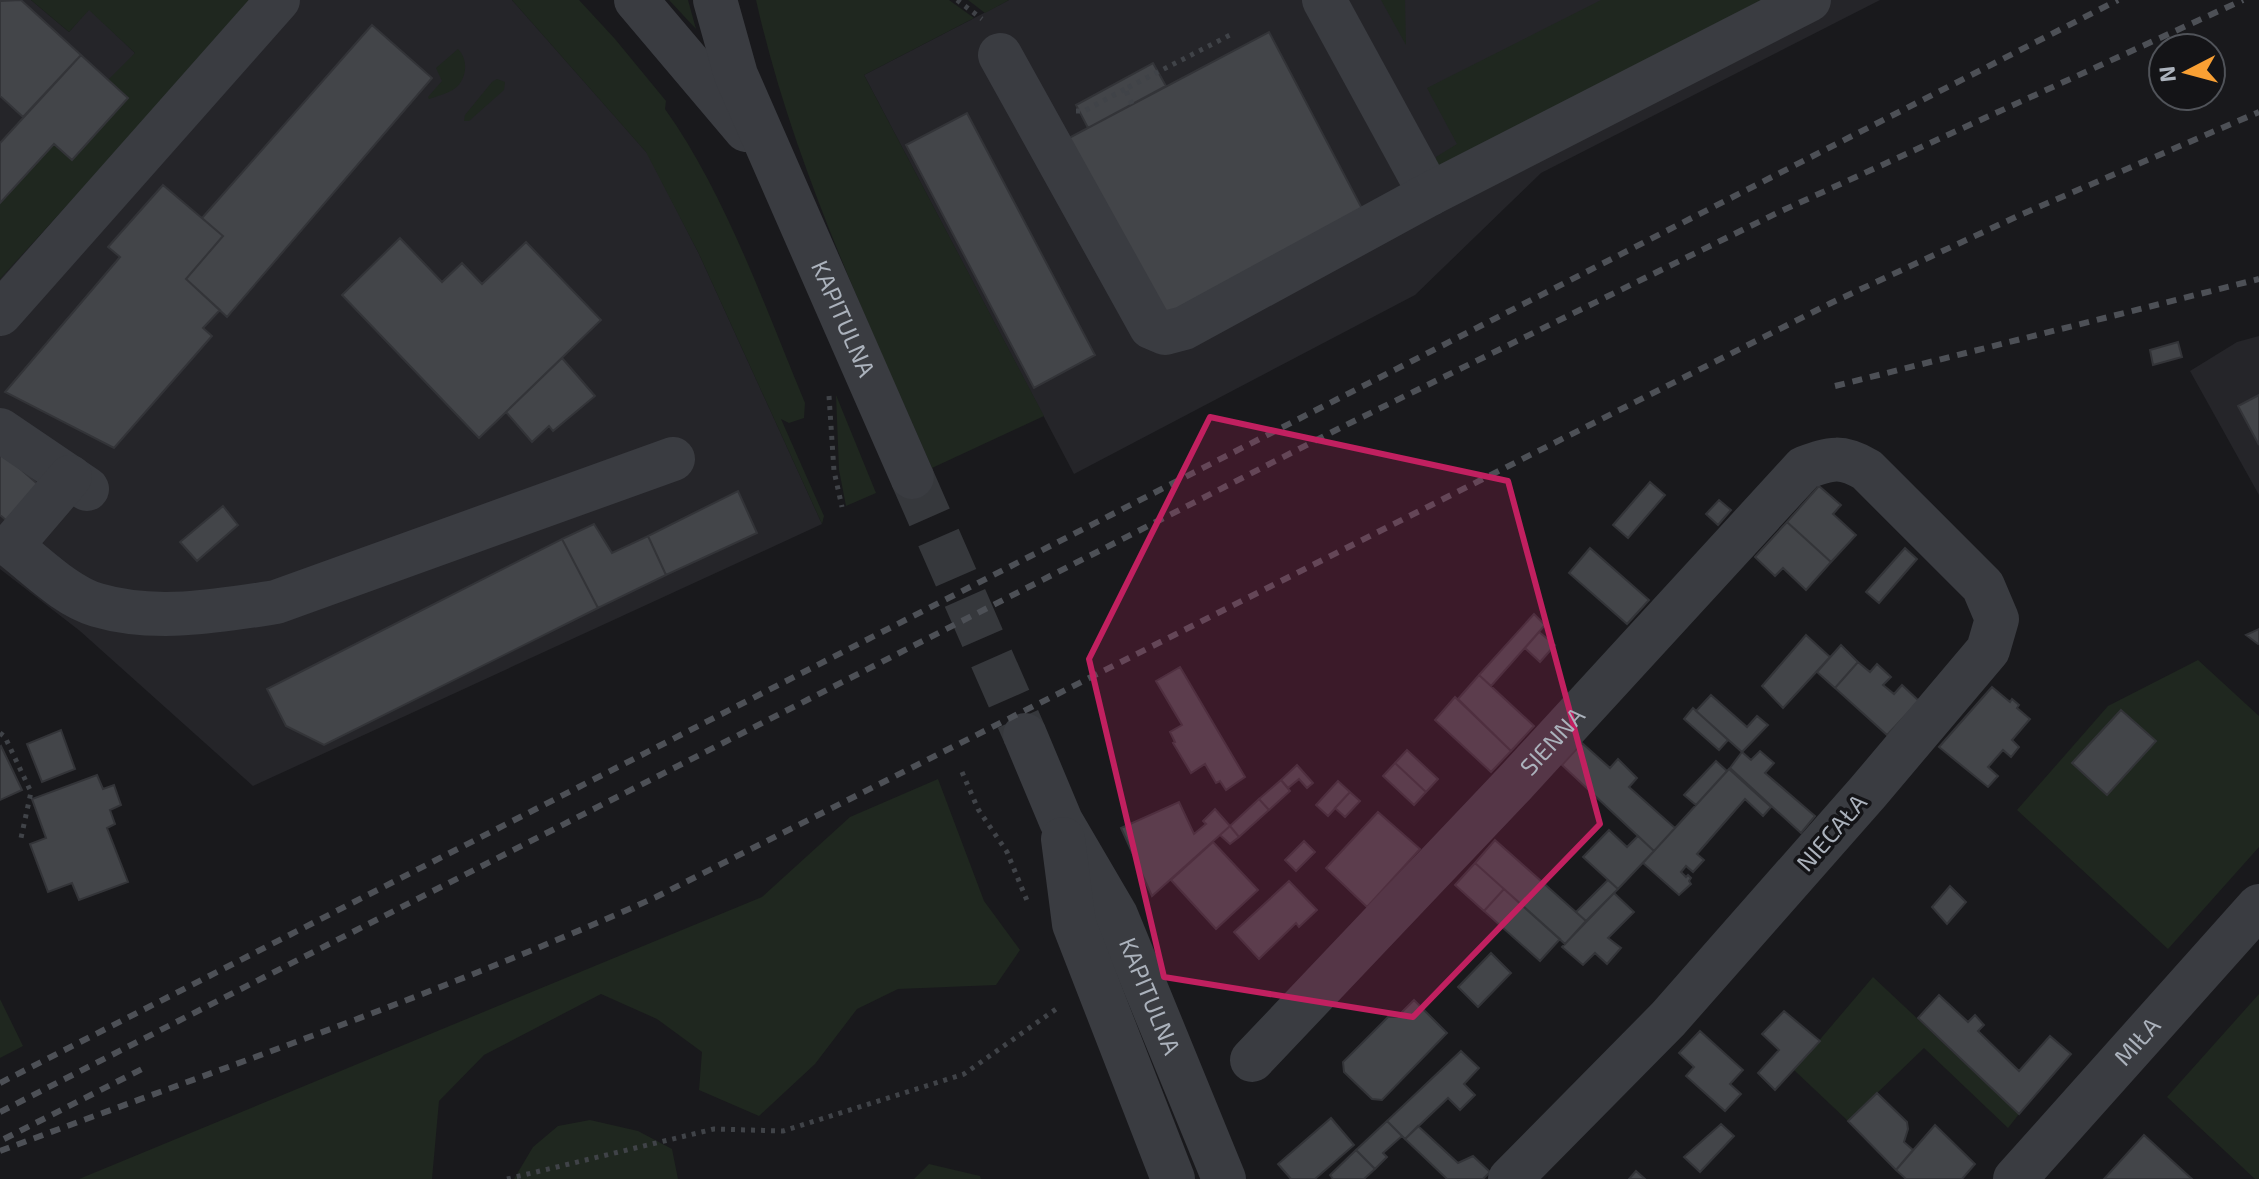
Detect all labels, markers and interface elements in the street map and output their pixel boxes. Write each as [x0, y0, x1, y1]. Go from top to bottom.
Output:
north arrow [2147, 32, 2227, 112]
text: N [2152, 65, 2180, 83]
street label: KAPITULNA [806, 256, 882, 381]
street label: SIENNA [1513, 701, 1590, 781]
street label: NIECAŁA [1790, 788, 1872, 876]
street label: KAPITULNA [1114, 933, 1188, 1059]
street label: MIŁA [2107, 1011, 2166, 1071]

